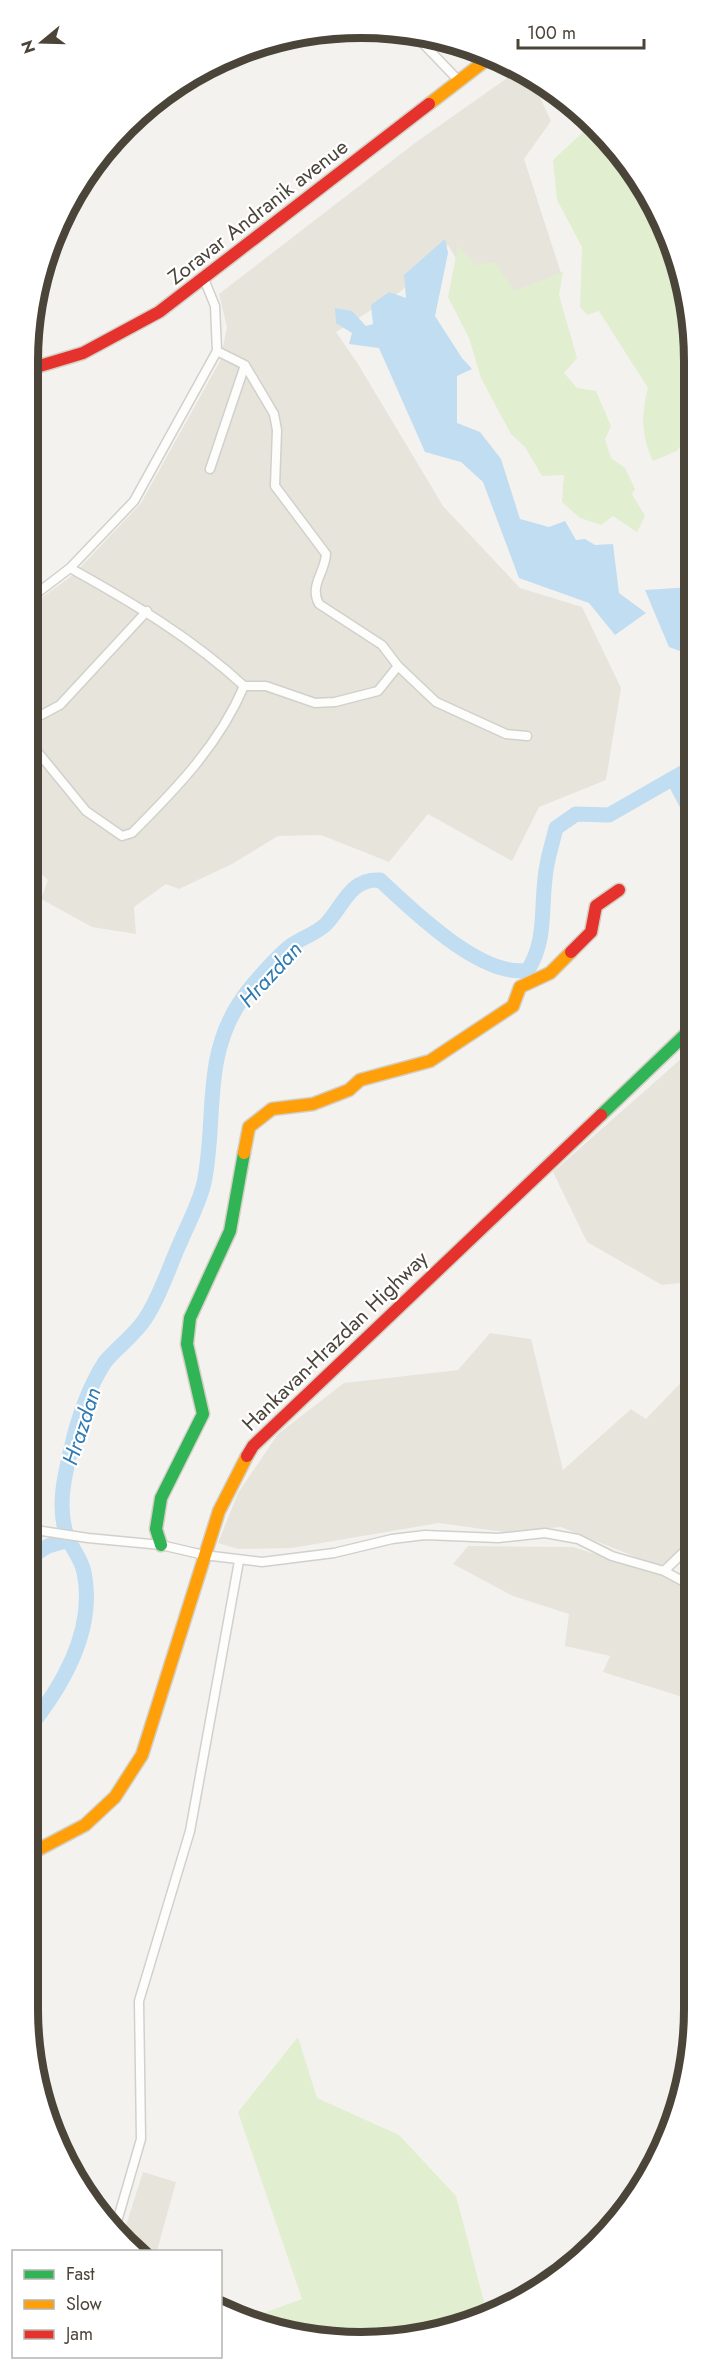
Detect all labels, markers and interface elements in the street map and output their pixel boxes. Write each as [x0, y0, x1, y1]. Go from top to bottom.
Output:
north arrow [12, 12, 72, 72]
scale bar [518, 12, 644, 50]
text: 100 m [527, 20, 576, 46]
text: N [15, 37, 41, 56]
street label: Zoravar Andranik avenue [162, 132, 354, 292]
water label: Hrazdan [231, 934, 309, 1014]
street label: Hankavan-Hrazdan Highway [235, 1243, 435, 1438]
water label: Hrazdan [53, 1383, 109, 1469]
legend [12, 2250, 222, 2358]
text: Fast [66, 2261, 95, 2287]
text: Slow [66, 2291, 103, 2317]
text: Jam [64, 2321, 93, 2347]

